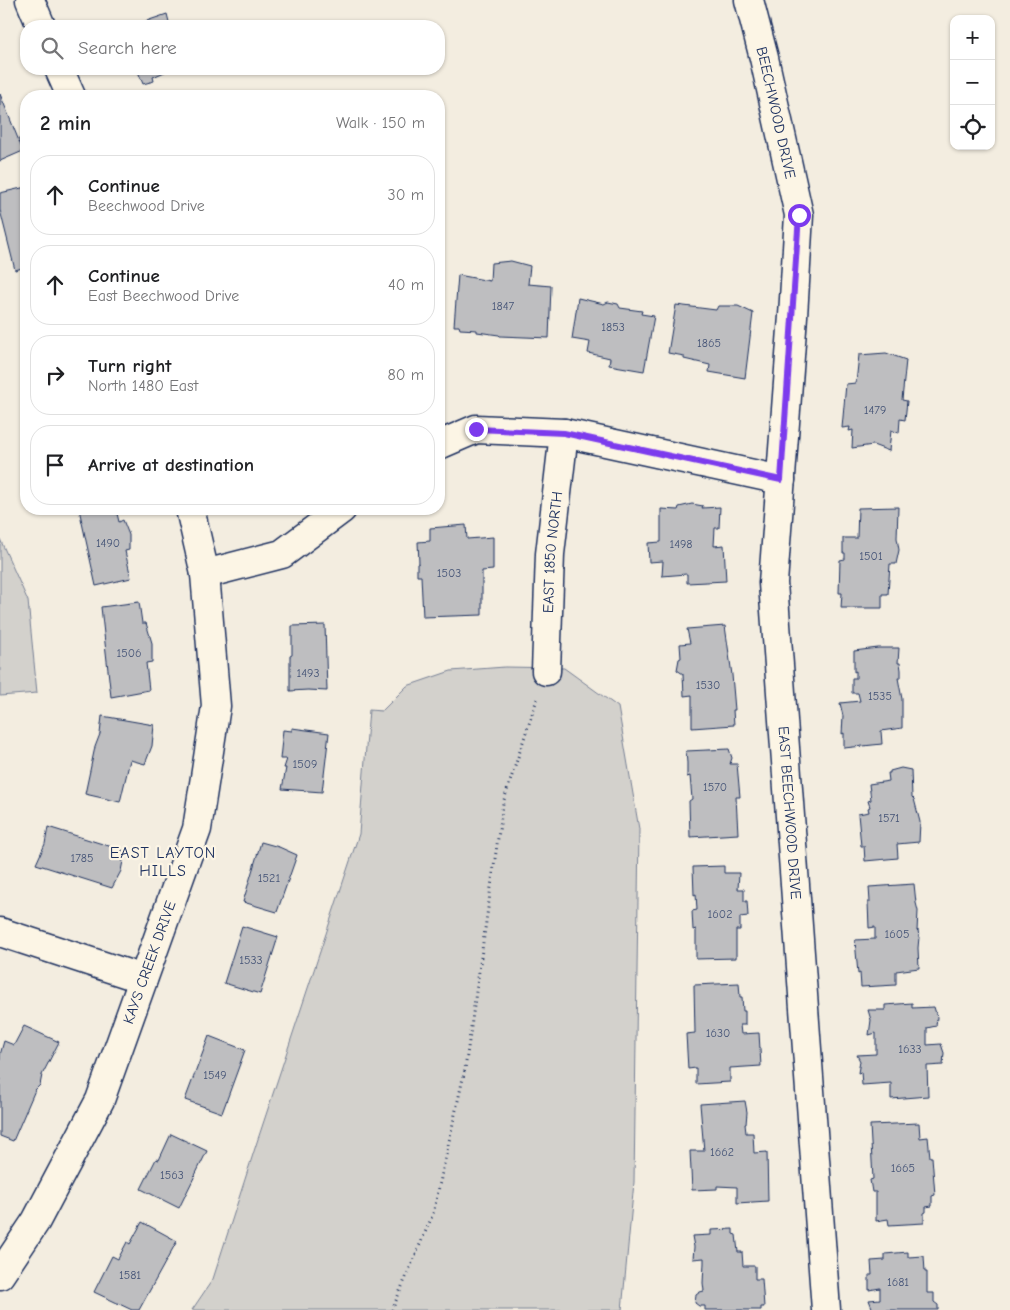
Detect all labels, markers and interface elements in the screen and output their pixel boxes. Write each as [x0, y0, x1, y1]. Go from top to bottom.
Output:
map controls [950, 15, 995, 150]
button: + [950, 15, 995, 60]
search box [20, 20, 445, 75]
icon: search [38, 34, 66, 62]
text: Search here [78, 37, 177, 59]
street label: BEECHWOOD DRIVE [752, 45, 800, 181]
button: − [950, 60, 995, 105]
button: locate [950, 105, 995, 150]
text: 2 min [40, 111, 91, 135]
text: Walk · 150 m [336, 114, 425, 132]
text: Continue [88, 175, 160, 197]
icon: ahead [41, 181, 69, 209]
text: 30 m [388, 186, 424, 204]
text: Beechwood Drive [88, 197, 205, 215]
route start [788, 204, 811, 227]
text: Continue [88, 265, 160, 287]
icon: ahead [41, 271, 69, 299]
text: 40 m [388, 276, 424, 294]
text: East Beechwood Drive [88, 287, 239, 305]
house number: 1847 [492, 299, 515, 313]
house number: 1853 [601, 320, 625, 334]
house number: 1865 [697, 336, 721, 350]
text: Turn right [88, 355, 172, 377]
icon: right [41, 361, 69, 389]
text: 80 m [387, 366, 424, 384]
text: North 1480 East [88, 377, 198, 395]
house number: 1479 [864, 403, 886, 417]
route end [465, 418, 488, 441]
icon: arrive [41, 451, 69, 479]
text: Arrive at destination [88, 454, 254, 476]
street label: EAST 1850 NORTH [539, 490, 566, 613]
house number: 1490 [96, 536, 120, 550]
house number: 1498 [669, 537, 693, 551]
house number: 1501 [859, 549, 883, 563]
house number: 1503 [437, 566, 461, 580]
house number: 1506 [116, 646, 142, 660]
house number: 1493 [297, 666, 319, 680]
house number: 1530 [696, 678, 720, 692]
house number: 1535 [868, 689, 892, 703]
street label: EAST BEECHWOOD DRIVE [774, 725, 805, 900]
house number: 1509 [293, 757, 317, 771]
house number: 1570 [703, 780, 727, 794]
house number: 1571 [878, 811, 900, 825]
district label: EAST LAYTON HILLS [110, 844, 216, 880]
house number: 1785 [70, 851, 94, 865]
house number: 1521 [258, 871, 280, 885]
street label: KAYS CREEK DRIVE [119, 898, 180, 1026]
house number: 1602 [708, 907, 732, 921]
house number: 1605 [884, 927, 910, 941]
house number: 1533 [239, 953, 263, 967]
house number: 1630 [706, 1026, 730, 1040]
house number: 1633 [898, 1042, 922, 1056]
house number: 1549 [203, 1068, 227, 1082]
house number: 1662 [710, 1145, 734, 1159]
house number: 1665 [891, 1161, 915, 1175]
house number: 1563 [160, 1168, 184, 1182]
house number: 1581 [119, 1268, 141, 1282]
house number: 1681 [887, 1275, 909, 1289]

